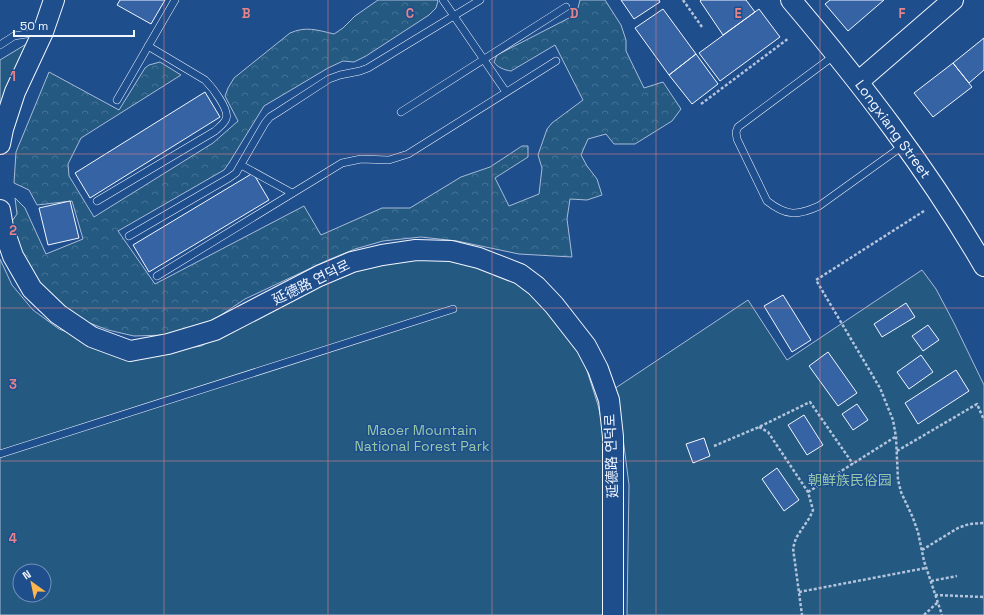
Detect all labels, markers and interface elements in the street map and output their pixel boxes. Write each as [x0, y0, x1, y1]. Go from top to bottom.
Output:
text: B [242, 5, 251, 22]
text: C [406, 5, 414, 22]
text: D [570, 5, 579, 22]
text: E [734, 5, 742, 22]
text: F [899, 5, 906, 22]
scale bar [14, 12, 134, 38]
text: 50 m [20, 18, 48, 34]
text: 1 [10, 68, 16, 85]
street label: Longxiang Street [851, 76, 935, 182]
text: 2 [9, 222, 17, 239]
street label: 延德路 연덕로 [269, 255, 353, 309]
text: 3 [9, 376, 17, 393]
street label: 延德路 연덕로 [601, 413, 621, 498]
park label: Maoer Mountain National Forest Park [355, 421, 490, 455]
park label: 朝鲜族民俗园 [808, 471, 892, 489]
text: 4 [9, 530, 17, 547]
north arrow [12, 563, 52, 603]
text: N [20, 567, 33, 582]

